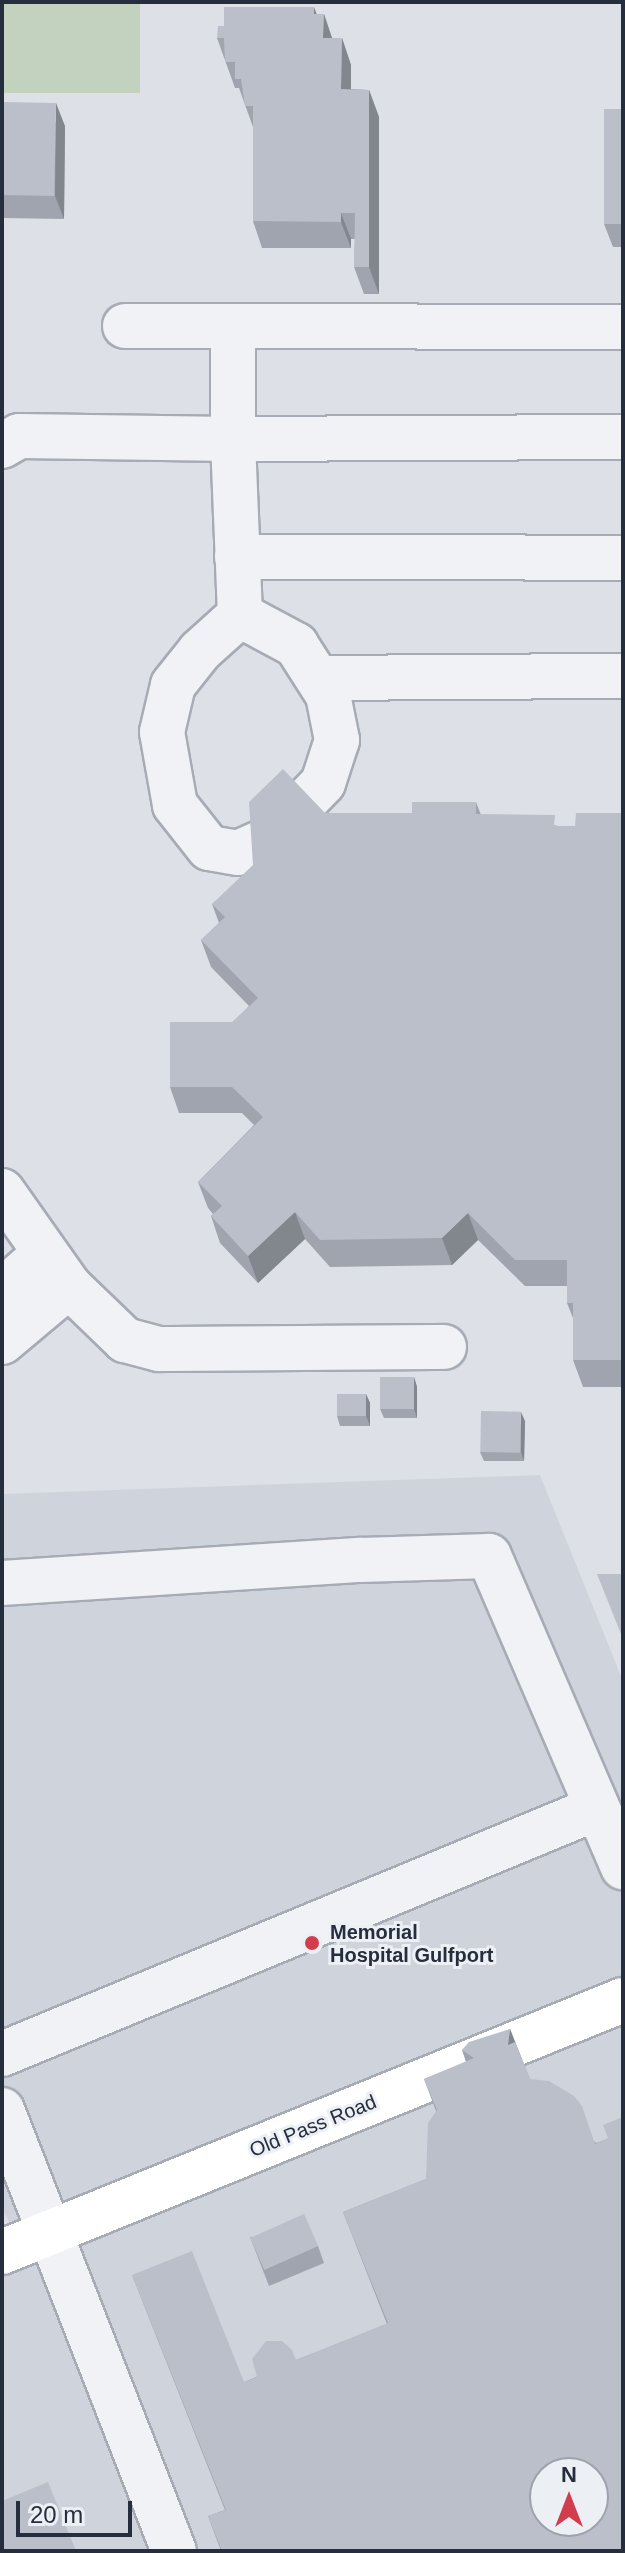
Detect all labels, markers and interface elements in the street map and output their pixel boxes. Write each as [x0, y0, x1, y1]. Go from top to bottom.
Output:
place label: Memorial Hospital Gulfport [330, 1920, 493, 1967]
marker: Memorial Hospital Gulfport [301, 1932, 323, 1954]
street label: Old Pass Road [246, 2090, 380, 2162]
north arrow [529, 2457, 609, 2537]
text: N [561, 2462, 577, 2487]
scale bar [20, 2485, 136, 2535]
text: 20 m [30, 2501, 83, 2528]

